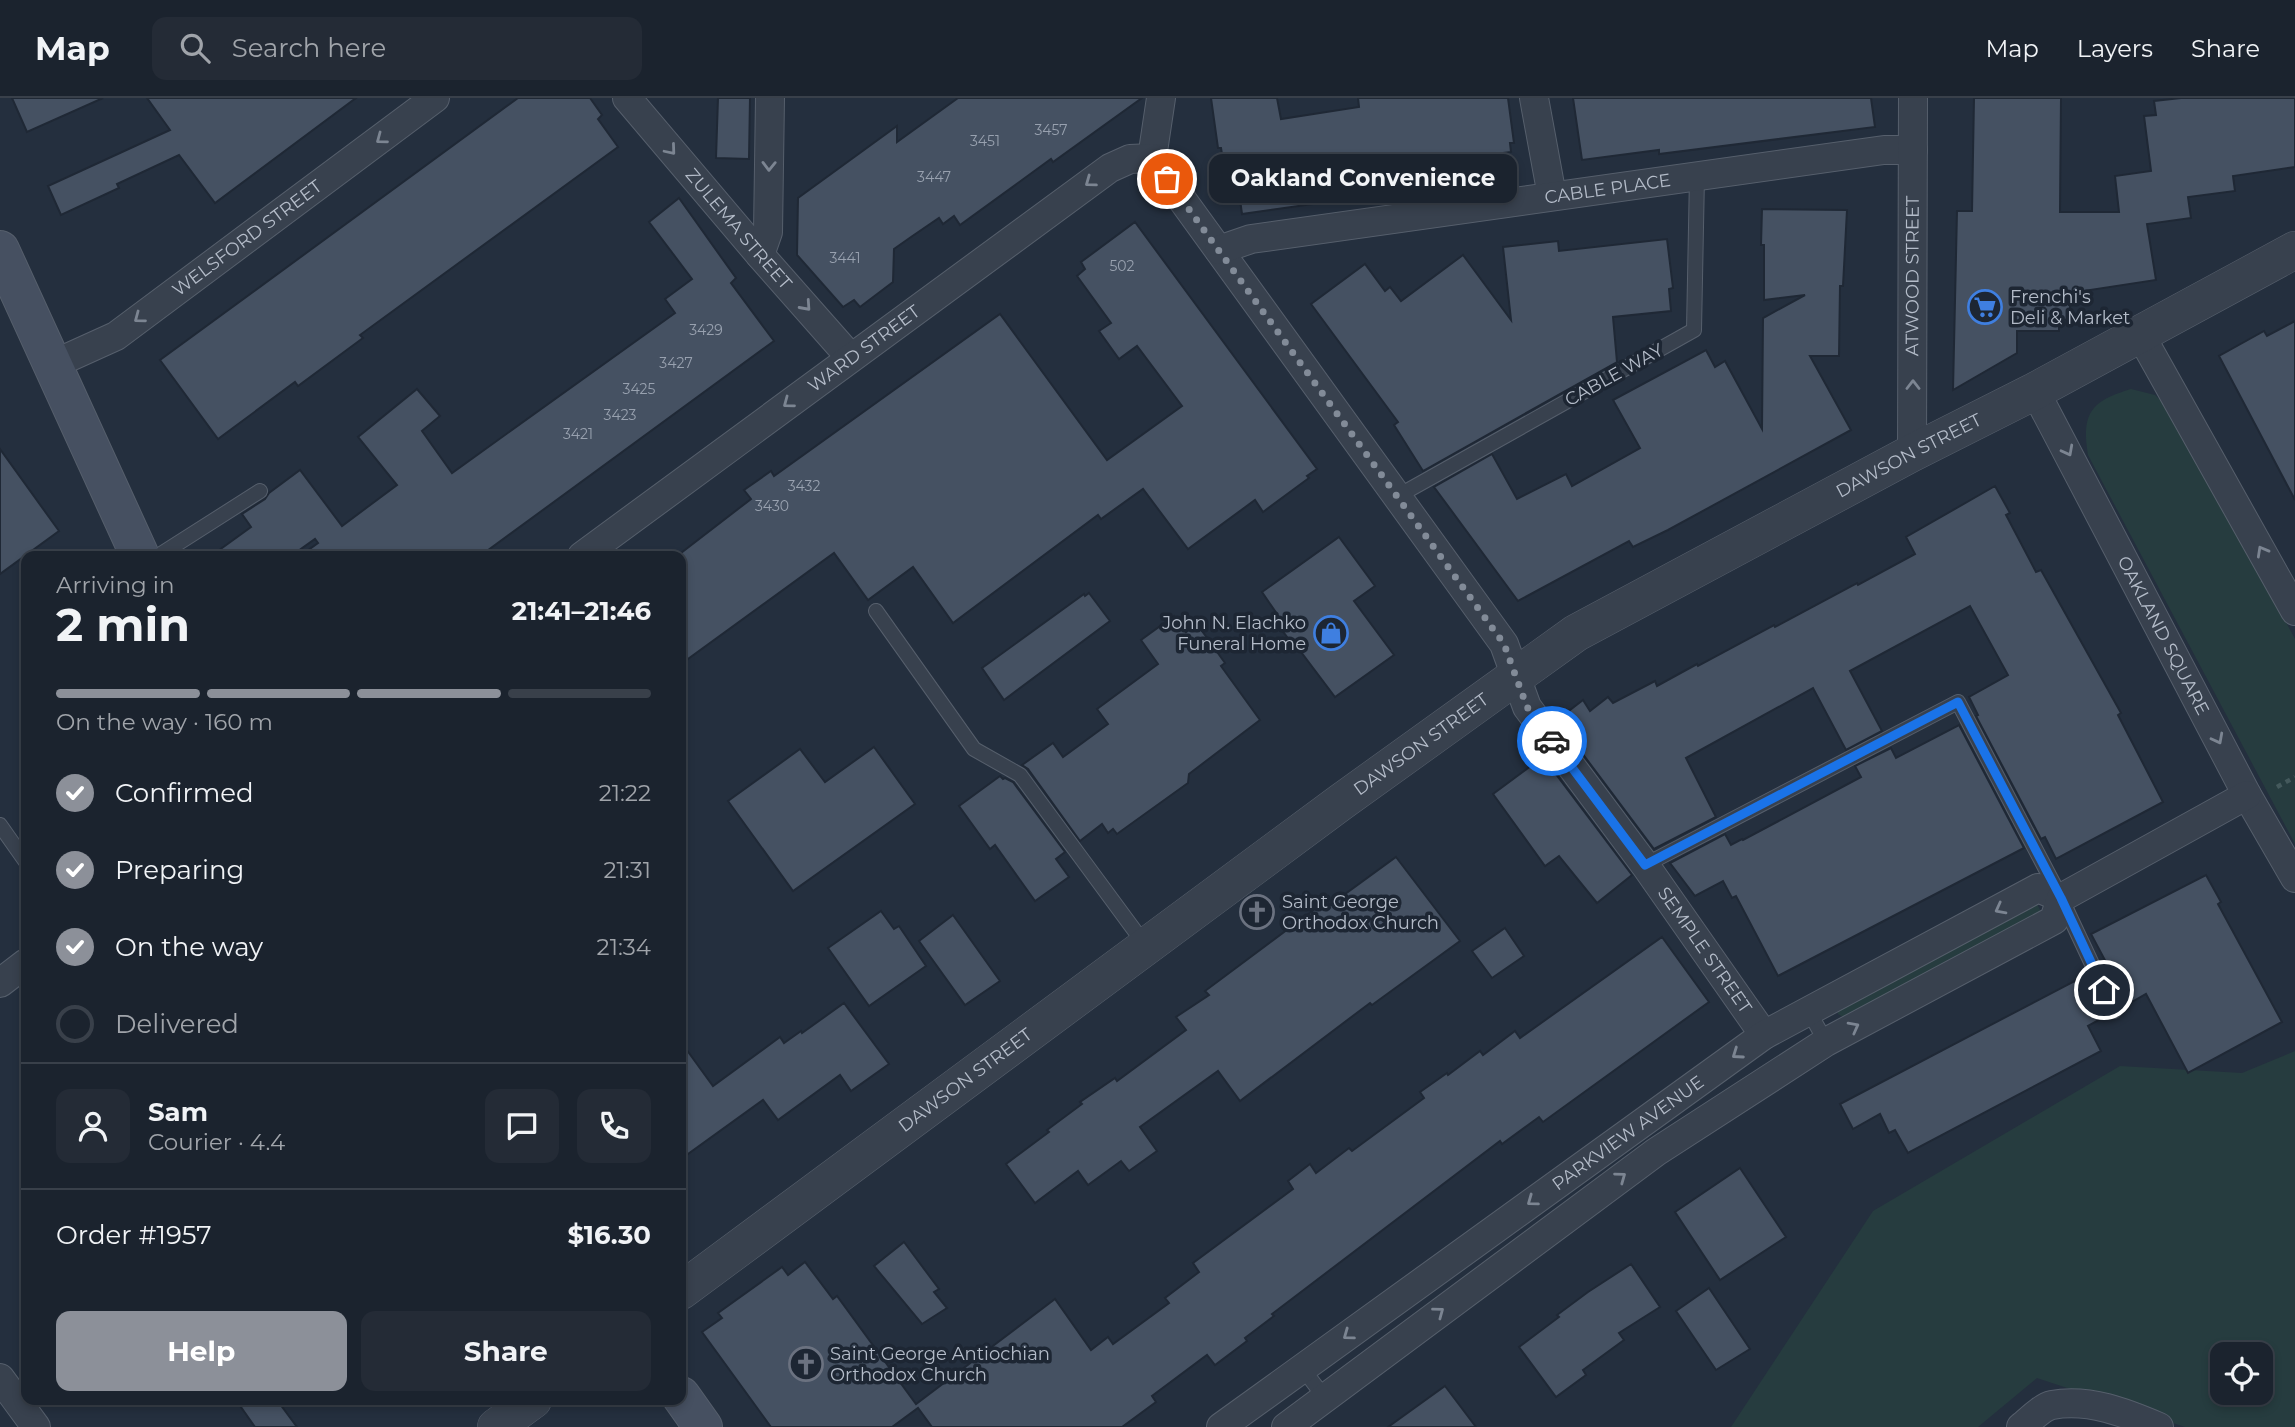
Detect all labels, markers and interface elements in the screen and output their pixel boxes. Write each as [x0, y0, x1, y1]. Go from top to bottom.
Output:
search box [152, 17, 642, 80]
text: Map [35, 28, 110, 68]
icon: search [176, 29, 214, 67]
text: Search here [232, 32, 386, 64]
text: Map [1985, 34, 2039, 63]
text: Layers [2077, 34, 2153, 63]
text: Share [2191, 34, 2260, 63]
house number: 3457 [1034, 121, 1068, 139]
one-way arrow [376, 130, 389, 143]
house number: 3451 [970, 132, 1000, 150]
one-way arrow [663, 142, 675, 155]
pin [1137, 149, 1197, 209]
callout: Oakland Convenience [1209, 154, 1517, 204]
icon: bag [1148, 160, 1186, 198]
one-way arrow [761, 161, 776, 172]
street label: ZULEMA STREET [681, 164, 797, 295]
text: Oakland Convenience [1231, 164, 1495, 192]
house number: 3447 [917, 168, 951, 186]
street label: CABLE PLACE [1543, 169, 1672, 209]
one-way arrow [1085, 174, 1098, 186]
street label: WELSFORD STREET [168, 175, 327, 301]
street label: ATWOOD STREET [1901, 195, 1924, 356]
house number: 3441 [829, 249, 861, 267]
house number: 502 [1109, 257, 1135, 275]
place label: Frenchi's Deli & Market [2010, 286, 2130, 329]
supermarket icon: Frenchi's Deli & Market [1966, 288, 2004, 326]
one-way arrow [797, 298, 810, 311]
street label: WARD STREET [804, 300, 925, 397]
one-way arrow [134, 310, 147, 323]
house number: 3429 [689, 321, 723, 339]
street label: CABLE WAY [1561, 339, 1668, 411]
house number: 3427 [659, 354, 693, 372]
one-way arrow [1905, 379, 1921, 390]
house number: 3425 [623, 380, 656, 398]
one-way arrow [783, 395, 796, 408]
house number: 3423 [604, 406, 637, 424]
street label: DAWSON STREET [1832, 408, 1986, 503]
house number: 3421 [563, 425, 593, 443]
one-way arrow [2059, 444, 2073, 456]
house number: 3432 [788, 477, 820, 495]
house number: 3430 [755, 497, 789, 515]
one-way arrow [2257, 546, 2270, 559]
street label: OAKLAND SQUARE [2112, 552, 2214, 719]
text: Arriving in [56, 571, 175, 599]
text: 21:41–21:46 [512, 595, 651, 627]
text: 2 min [56, 596, 190, 653]
place label: John N. Elachko Funeral Home [1161, 612, 1306, 655]
shop icon: John N. Elachko Funeral Home [1312, 614, 1350, 652]
street label: DAWSON STREET [1349, 688, 1493, 800]
courier [1517, 706, 1587, 776]
text: On the way · 160 m [56, 708, 273, 736]
icon: car [1533, 722, 1571, 760]
one-way arrow [2210, 732, 2224, 745]
icon: check [56, 774, 94, 812]
text: Confirmed [115, 777, 254, 809]
text: 21:22 [599, 779, 651, 807]
icon: check [56, 851, 94, 889]
text: Preparing [115, 854, 244, 886]
text: 21:31 [603, 856, 651, 884]
street label: SEMPLE STREET [1653, 883, 1757, 1018]
place label: Saint George Orthodox Church [1282, 891, 1439, 934]
church icon: Saint George Orthodox Church [1238, 893, 1276, 931]
one-way arrow [1995, 900, 2007, 914]
icon: check [56, 928, 94, 966]
text: On the way [115, 931, 263, 963]
text: 21:34 [597, 933, 651, 961]
pin [2074, 960, 2134, 1020]
icon: home [2085, 971, 2123, 1009]
text: Delivered [115, 1008, 239, 1040]
one-way arrow [1846, 1022, 1859, 1035]
street label: DAWSON STREET [894, 1023, 1037, 1137]
one-way arrow [1732, 1046, 1745, 1059]
street label: PARKVIEW AVENUE [1548, 1071, 1708, 1195]
button: person [56, 1089, 130, 1163]
button: chat [485, 1089, 559, 1163]
button: phone [577, 1089, 651, 1163]
text: Sam [148, 1096, 208, 1128]
text: Courier · 4.4 [148, 1128, 285, 1156]
one-way arrow [1614, 1173, 1626, 1185]
one-way arrow [1527, 1193, 1540, 1205]
text: Order #1957 [56, 1219, 211, 1251]
text: $16.30 [568, 1219, 651, 1251]
one-way arrow [1431, 1308, 1443, 1321]
button: Help [56, 1311, 347, 1391]
button: Share [361, 1311, 651, 1391]
one-way arrow [1343, 1327, 1356, 1340]
map controls [2210, 1342, 2273, 1405]
button: locate [2210, 1342, 2273, 1405]
place label: Saint George Antiochian Orthodox Church [830, 1343, 1050, 1386]
church icon: Saint George Antiochian Orthodox Church [787, 1345, 825, 1383]

